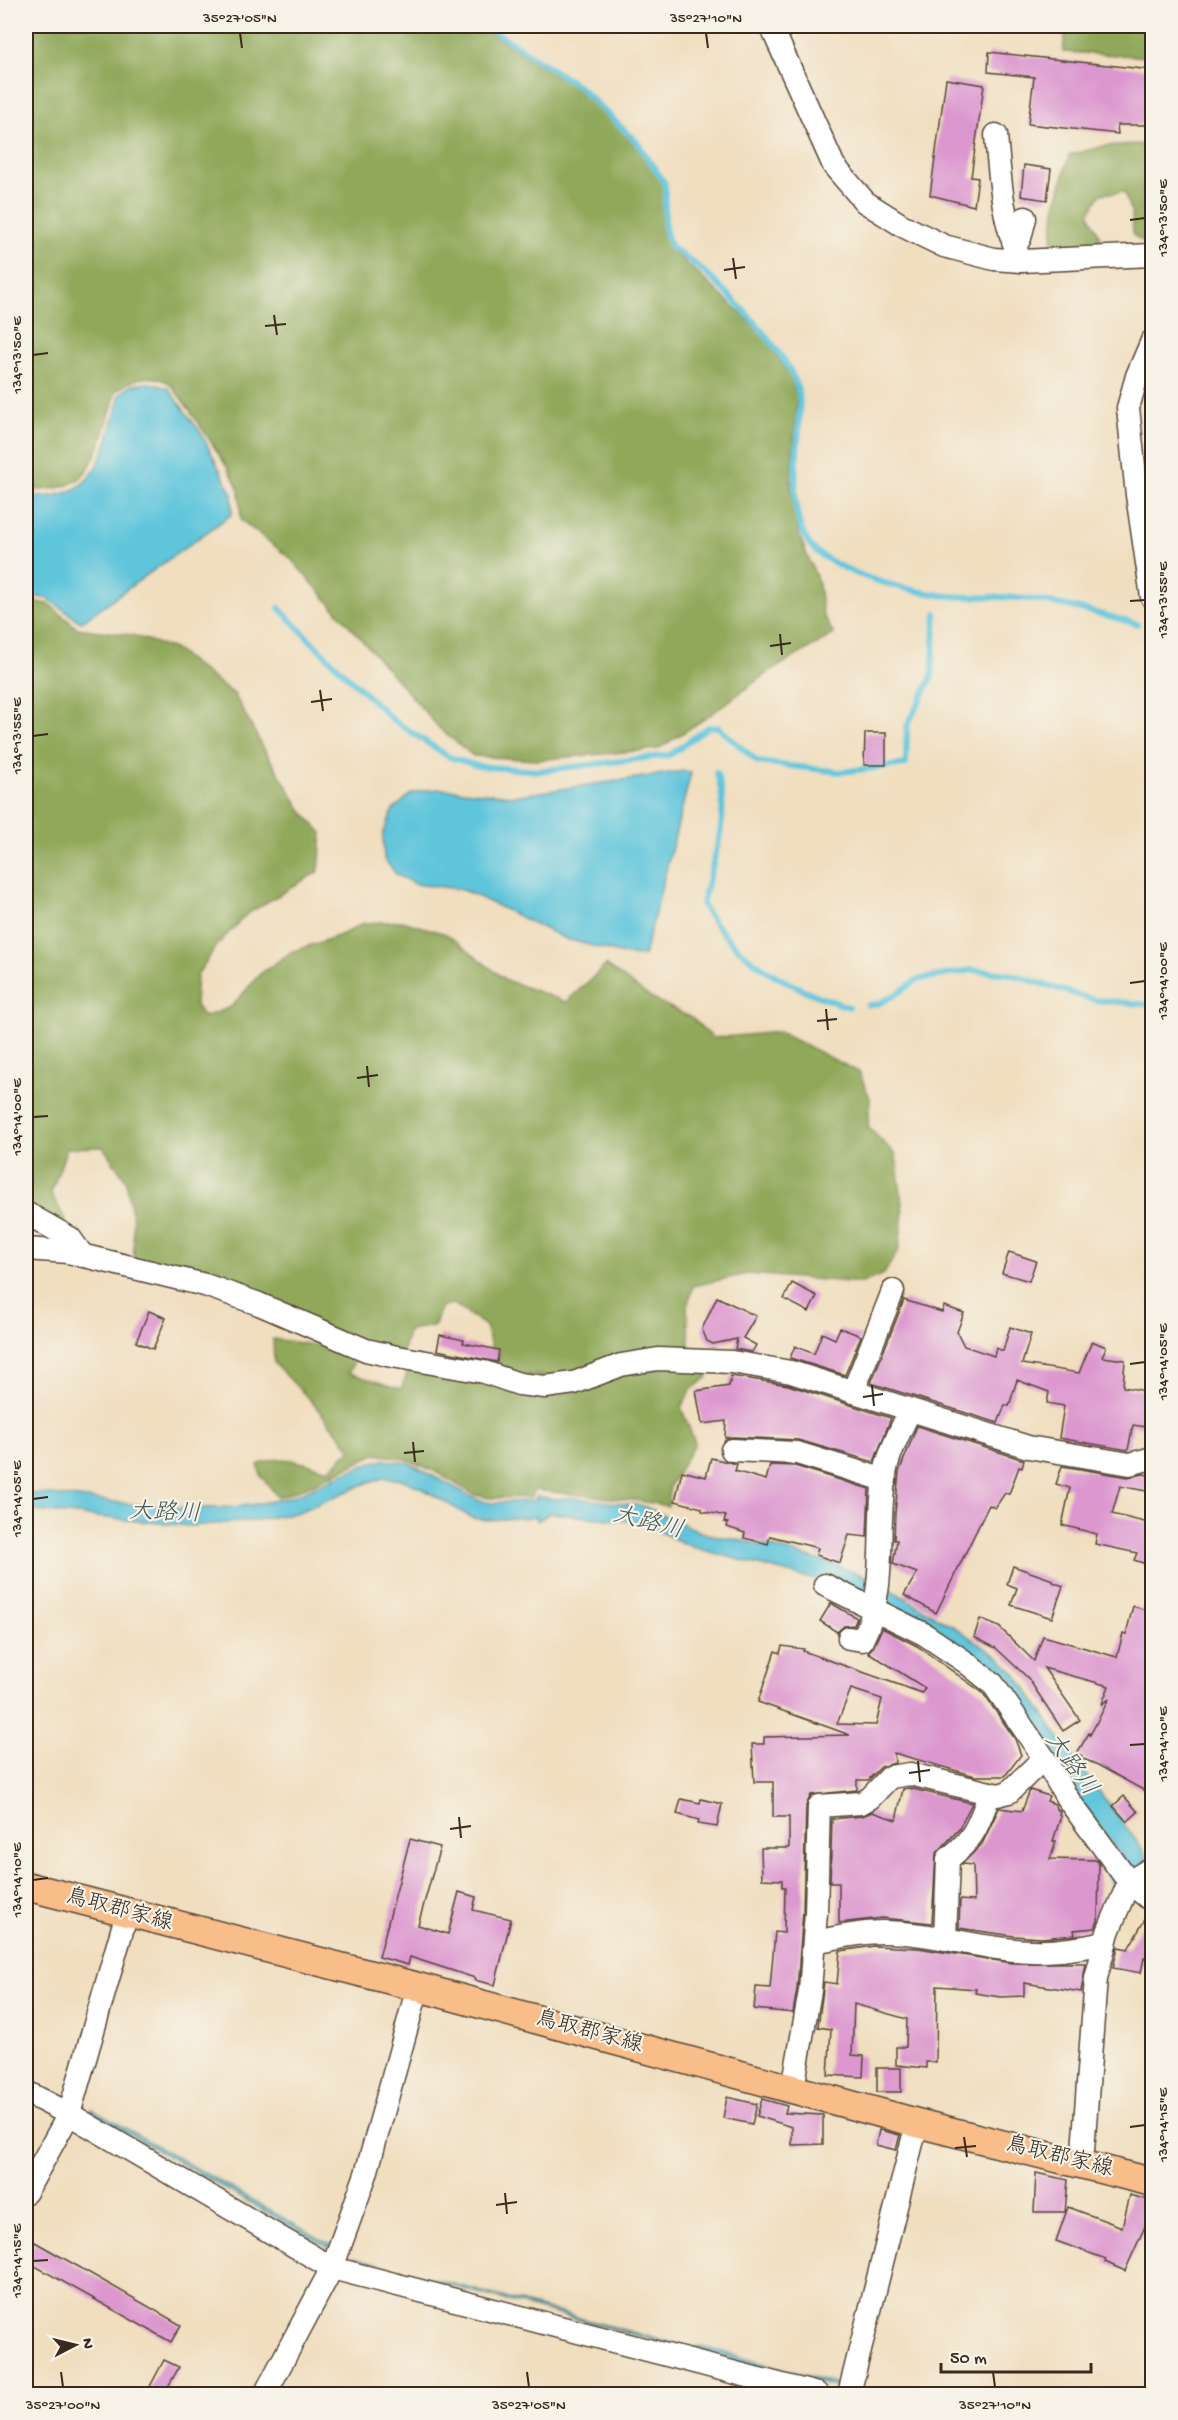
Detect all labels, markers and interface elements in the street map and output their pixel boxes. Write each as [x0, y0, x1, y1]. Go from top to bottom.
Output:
text: 35°27'05"N [202, 10, 277, 28]
text: 35°27'10"N [669, 10, 742, 28]
text: 134°13'50"E [1155, 179, 1173, 258]
text: 134°13'50"E [9, 316, 27, 395]
text: 134°13'55"E [1155, 561, 1173, 639]
text: 134°13'55"E [9, 697, 27, 775]
text: 134°14'00"E [1155, 942, 1173, 1021]
text: 134°14'00"E [9, 1078, 27, 1157]
text: 134°14'05"E [1155, 1323, 1173, 1401]
text: 134°14'05"E [9, 1460, 27, 1538]
water label: 大路川 [129, 1497, 202, 1530]
water label: 大路川 [610, 1500, 687, 1547]
text: 134°14'10"E [1155, 1706, 1173, 1782]
water label: 大路川 [1037, 1727, 1104, 1803]
text: 134°14'10"E [9, 1842, 27, 1918]
street label: 鳥取郡家線 [63, 1883, 176, 1938]
street label: 鳥取郡家線 [533, 2005, 646, 2060]
text: 134°14'15"E [1155, 2087, 1173, 2163]
street label: 鳥取郡家線 [1002, 2131, 1116, 2184]
text: 134°14'15"E [9, 2223, 27, 2299]
north arrow [45, 2315, 105, 2375]
scale bar [941, 2336, 1091, 2374]
text: N [76, 2337, 97, 2350]
text: 50 m [950, 2349, 987, 2370]
text: 35°27'00"N [25, 2397, 100, 2415]
text: 35°27'05"N [491, 2397, 566, 2415]
text: 35°27'10"N [958, 2397, 1031, 2415]

